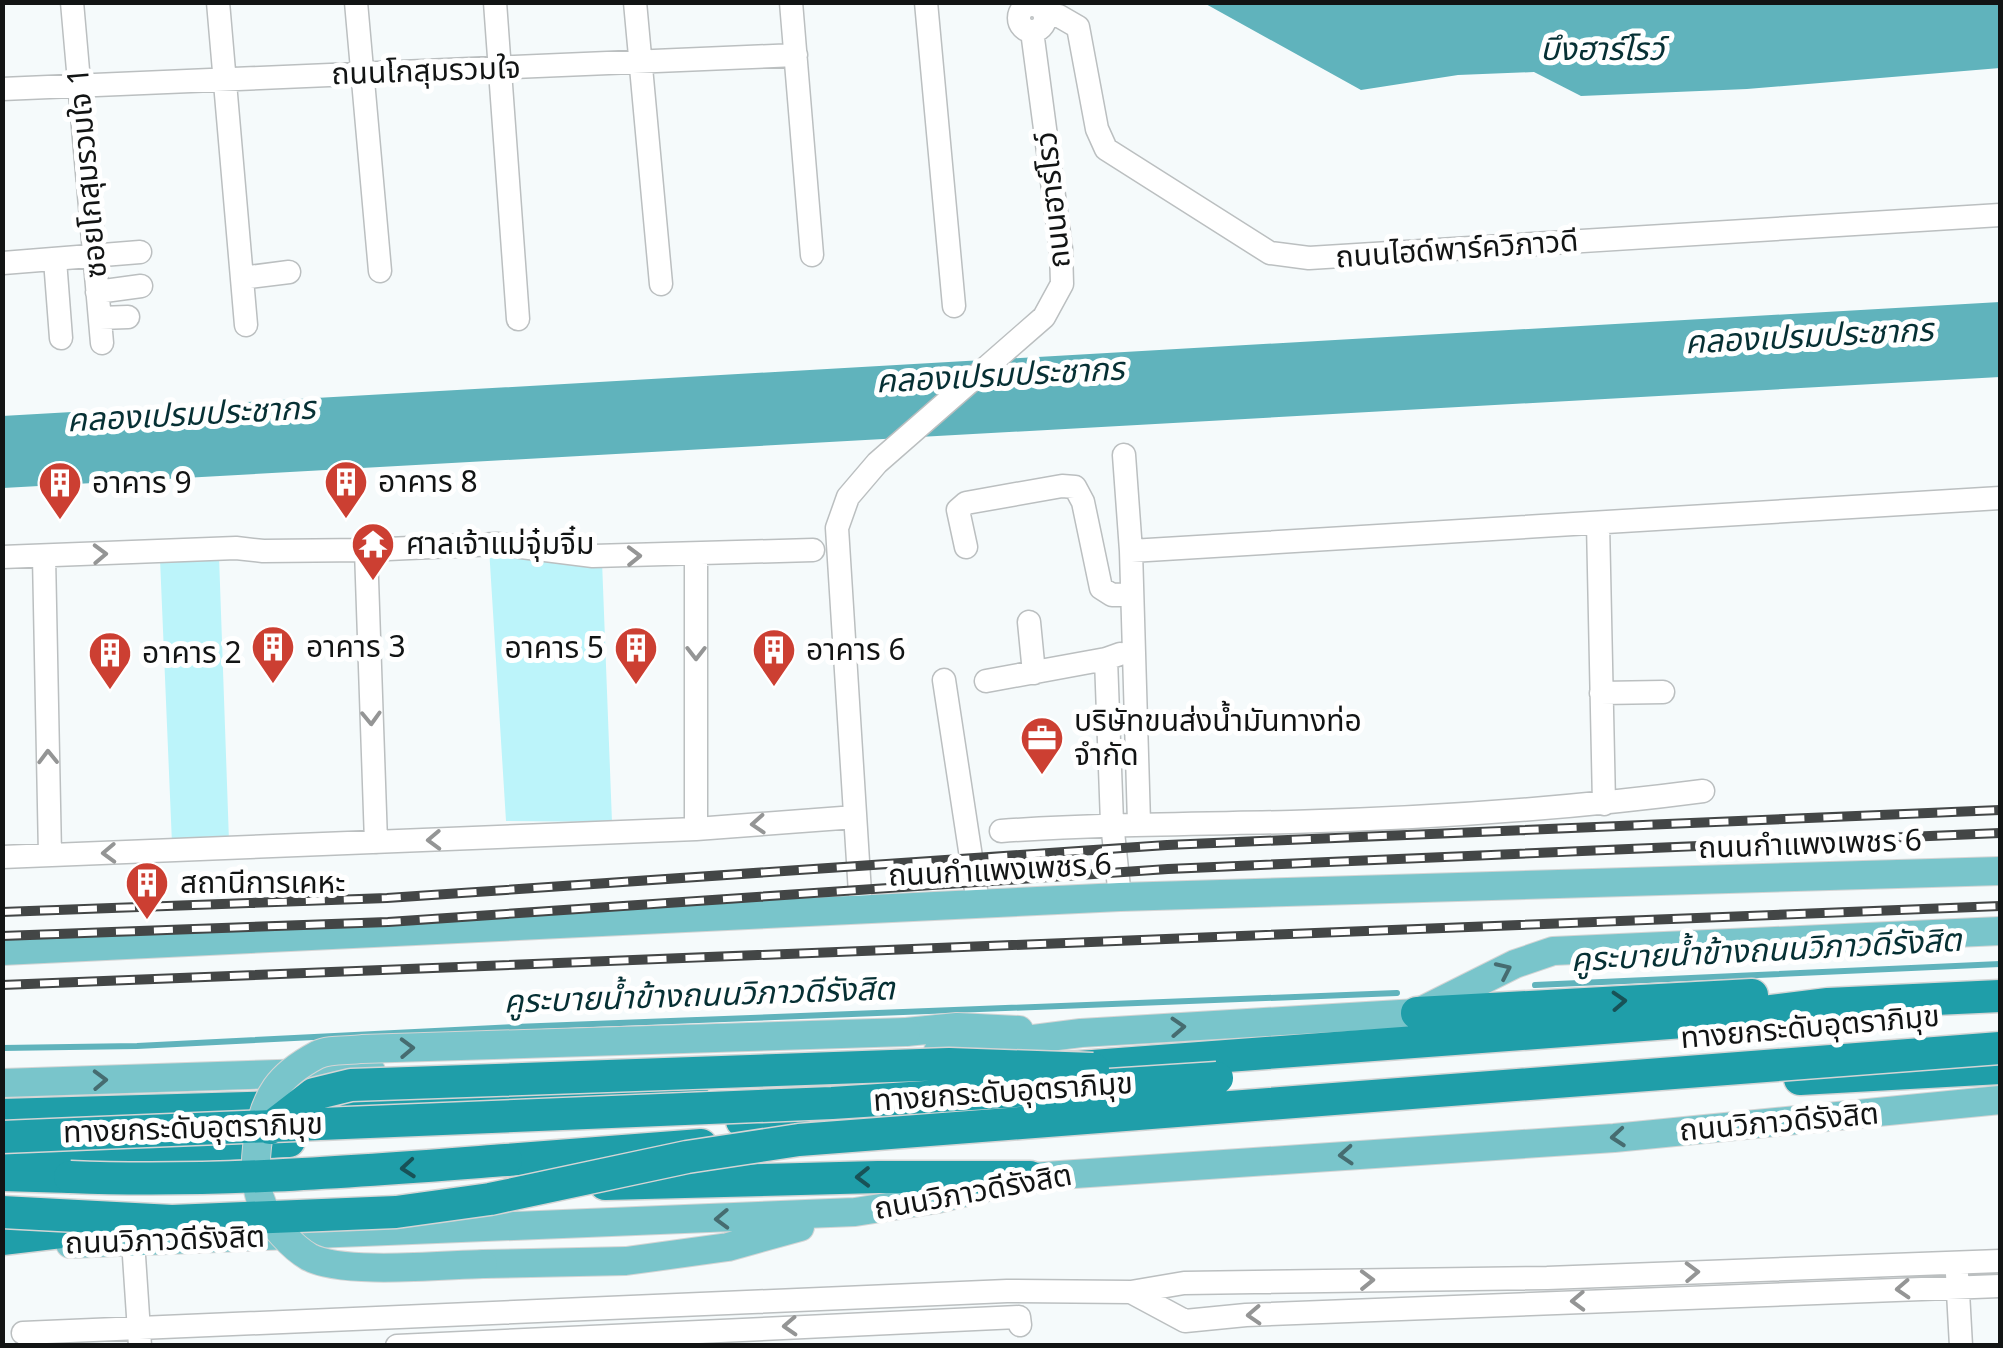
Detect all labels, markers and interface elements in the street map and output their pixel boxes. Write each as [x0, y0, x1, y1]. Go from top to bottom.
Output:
water label: บึงฮาร์โรว์ [1540, 26, 1670, 69]
street label: ถนนโกสุมรวมใจ [331, 46, 521, 93]
street label: ซอยโกสุมรวมใจ 1 [56, 66, 115, 280]
street label: ถนนฮาร์โรว์ [1024, 130, 1079, 270]
street label: ถนนไฮด์พาร์ควิภาวดี [1334, 219, 1580, 276]
water label: คลองเปรมประชากร [1684, 306, 1936, 362]
water label: คลองเปรมประชากร [875, 345, 1127, 401]
water label: คลองเปรมประชากร [66, 384, 318, 440]
building icon: อาคาร 8 [323, 459, 369, 520]
building icon: อาคาร 9 [37, 460, 83, 521]
place label: อาคาร 8 [378, 460, 478, 501]
place label: อาคาร 9 [92, 461, 192, 502]
temple icon: ศาลเจ้าแม่จุ๋มจิ๋ม [350, 521, 396, 582]
place label: ศาลเจ้าแม่จุ๋มจิ๋ม [406, 522, 595, 563]
one-way arrow [92, 543, 108, 564]
one-way arrow [626, 545, 642, 567]
building icon: อาคาร 3 [250, 624, 296, 685]
place label: อาคาร 3 [306, 625, 406, 666]
building icon: อาคาร 5 [613, 625, 659, 686]
place label: อาคาร 5 [504, 626, 604, 667]
building icon: อาคาร 6 [751, 627, 797, 688]
place label: อาคาร 6 [806, 628, 906, 669]
building icon: อาคาร 2 [87, 630, 133, 691]
place label: อาคาร 2 [142, 631, 242, 672]
one-way arrow [685, 646, 707, 661]
place label: บริษัทขนส่งน้ำมันทางท่อ จำกัด [1074, 699, 1362, 774]
one-way arrow [360, 710, 381, 726]
office icon: บริษัทขนส่งน้ำมันทางท่อ จำกัด [1019, 715, 1065, 776]
one-way arrow [37, 749, 59, 764]
one-way arrow [750, 813, 766, 834]
street label: ถนนกำแพงเพชร 6 [1697, 818, 1922, 867]
one-way arrow [425, 829, 441, 850]
one-way arrow [100, 842, 116, 863]
street label: ถนนกำแพงเพชร 6 [887, 842, 1113, 895]
building icon: สถานีการเคหะ [124, 860, 170, 921]
place label: สถานีการเคหะ [180, 861, 345, 902]
water label: คูระบายน้ำข้างถนนวิภาวดีรังสิต [1569, 917, 1964, 980]
one-way arrow [1494, 962, 1512, 982]
water label: คูระบายน้ำข้างถนนวิภาวดีรังสิต [503, 965, 897, 1022]
one-way arrow [1611, 991, 1627, 1012]
street label: ทางยกระดับอุตราภิมุข [1679, 994, 1941, 1057]
one-way arrow [1170, 1017, 1186, 1038]
one-way arrow [400, 1037, 416, 1058]
street label: ทางยกระดับอุตราภิมุข [872, 1061, 1134, 1120]
one-way arrow [92, 1070, 108, 1091]
street label: ถนนวิภาวดีรังสิต [1677, 1091, 1880, 1150]
street label: ทางยกระดับอุตราภิมุข [62, 1101, 323, 1152]
one-way arrow [1610, 1126, 1626, 1147]
one-way arrow [1337, 1144, 1353, 1166]
street label: ถนนวิภาวดีรังสิต [871, 1153, 1075, 1228]
one-way arrow [400, 1156, 416, 1178]
one-way arrow [854, 1166, 870, 1188]
one-way arrow [714, 1208, 730, 1229]
street label: ถนนวิภาวดีรังสิต [64, 1215, 266, 1262]
one-way arrow [1685, 1262, 1701, 1283]
one-way arrow [1360, 1270, 1376, 1291]
one-way arrow [1895, 1278, 1911, 1299]
one-way arrow [1570, 1291, 1586, 1312]
one-way arrow [1245, 1304, 1261, 1325]
one-way arrow [782, 1315, 798, 1336]

